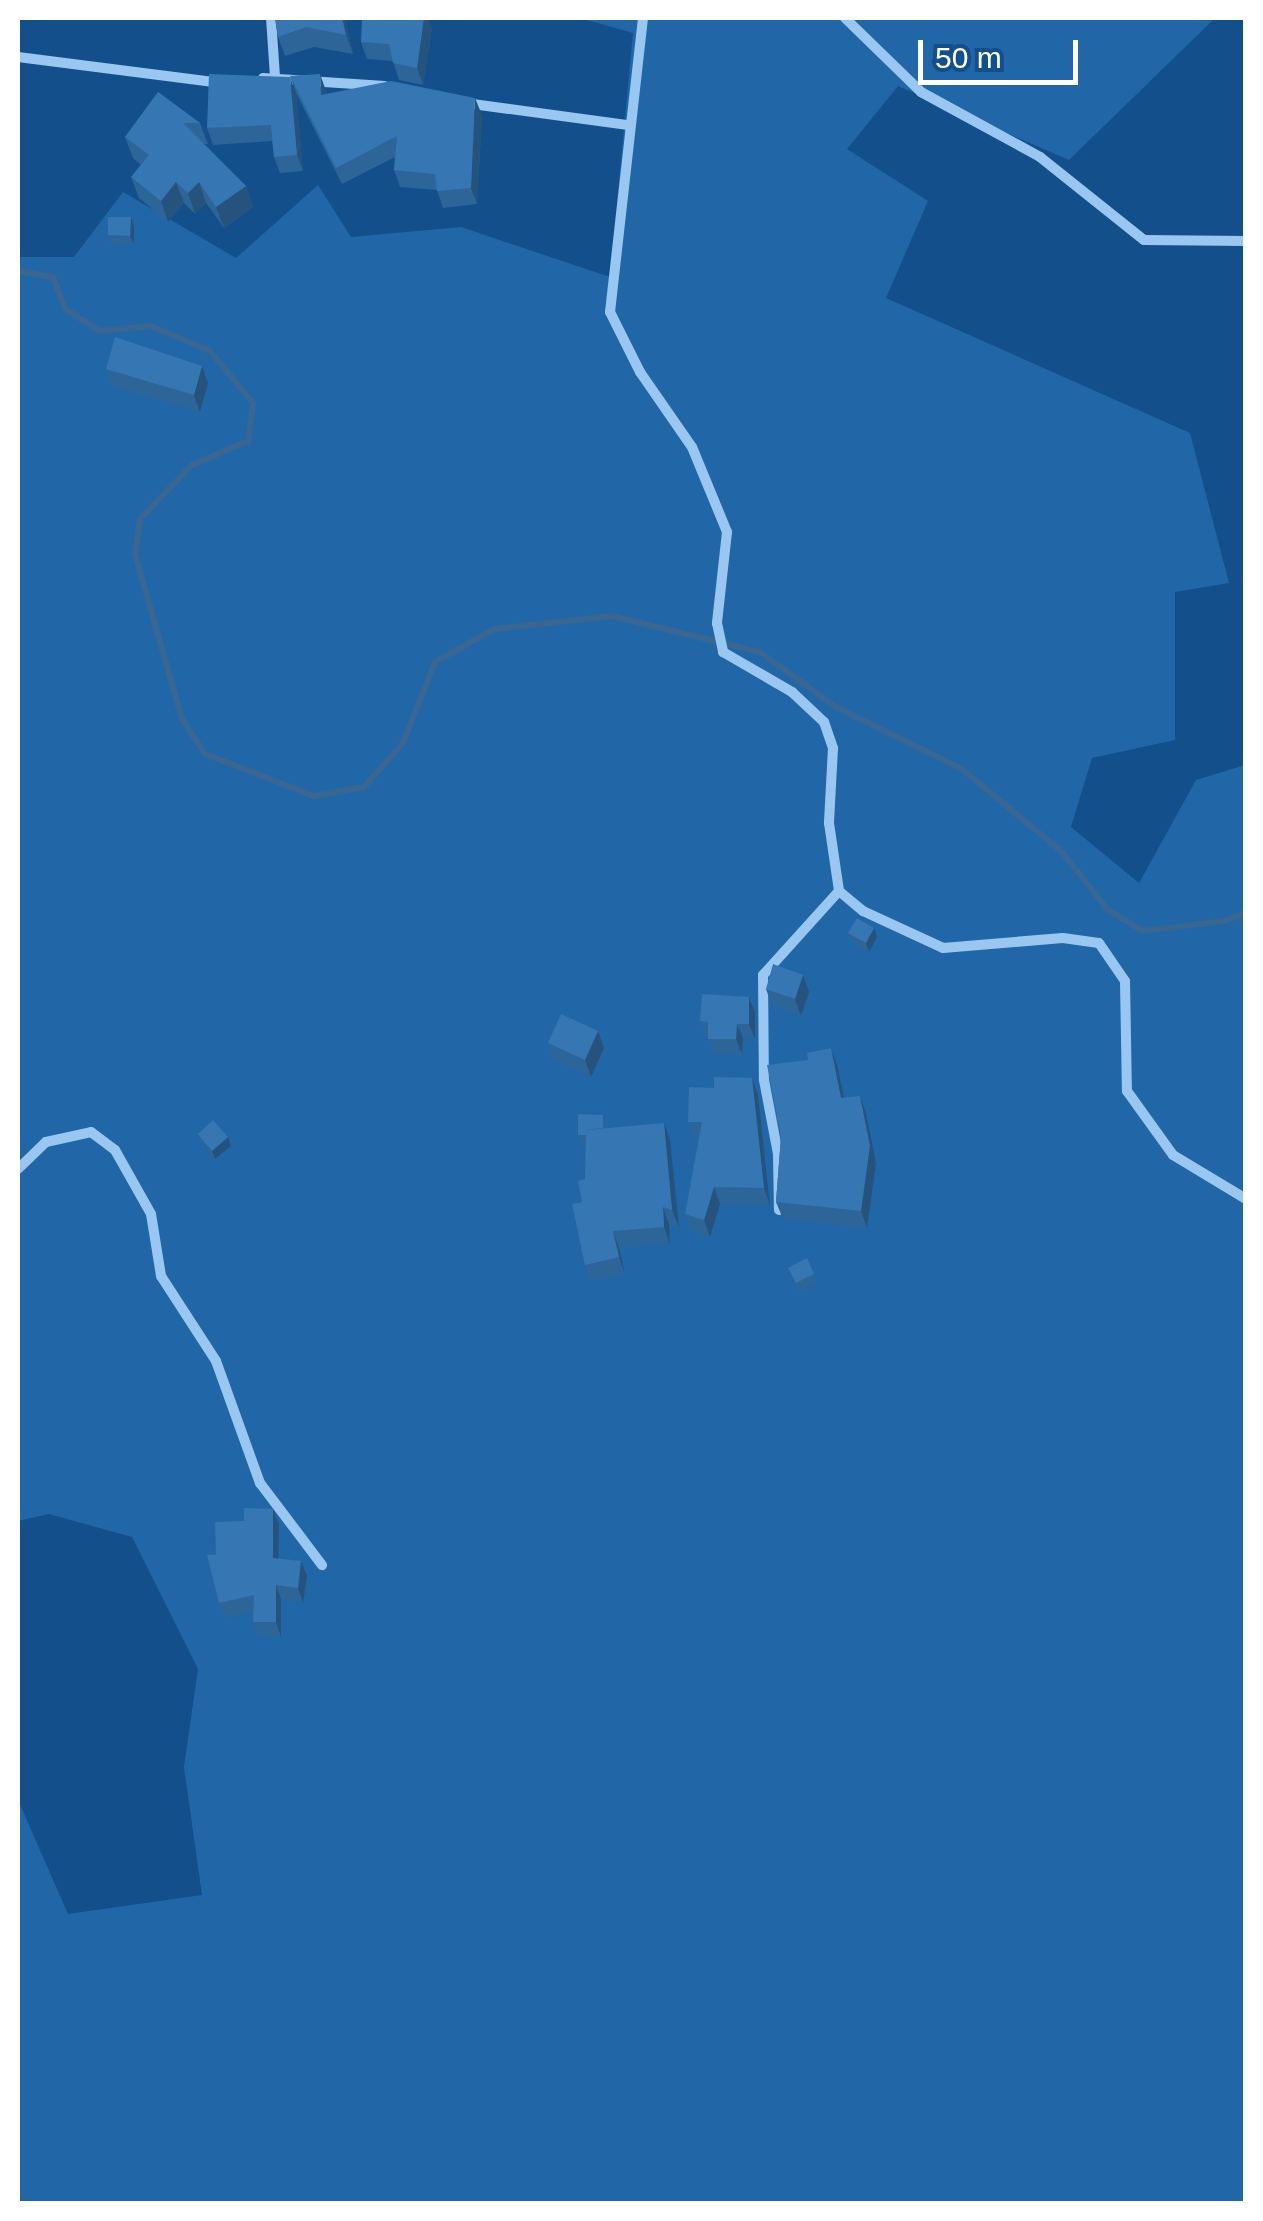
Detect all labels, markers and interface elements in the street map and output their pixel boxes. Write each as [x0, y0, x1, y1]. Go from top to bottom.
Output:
scale bar [923, 20, 1083, 82]
text: 50 m [935, 41, 1002, 74]

